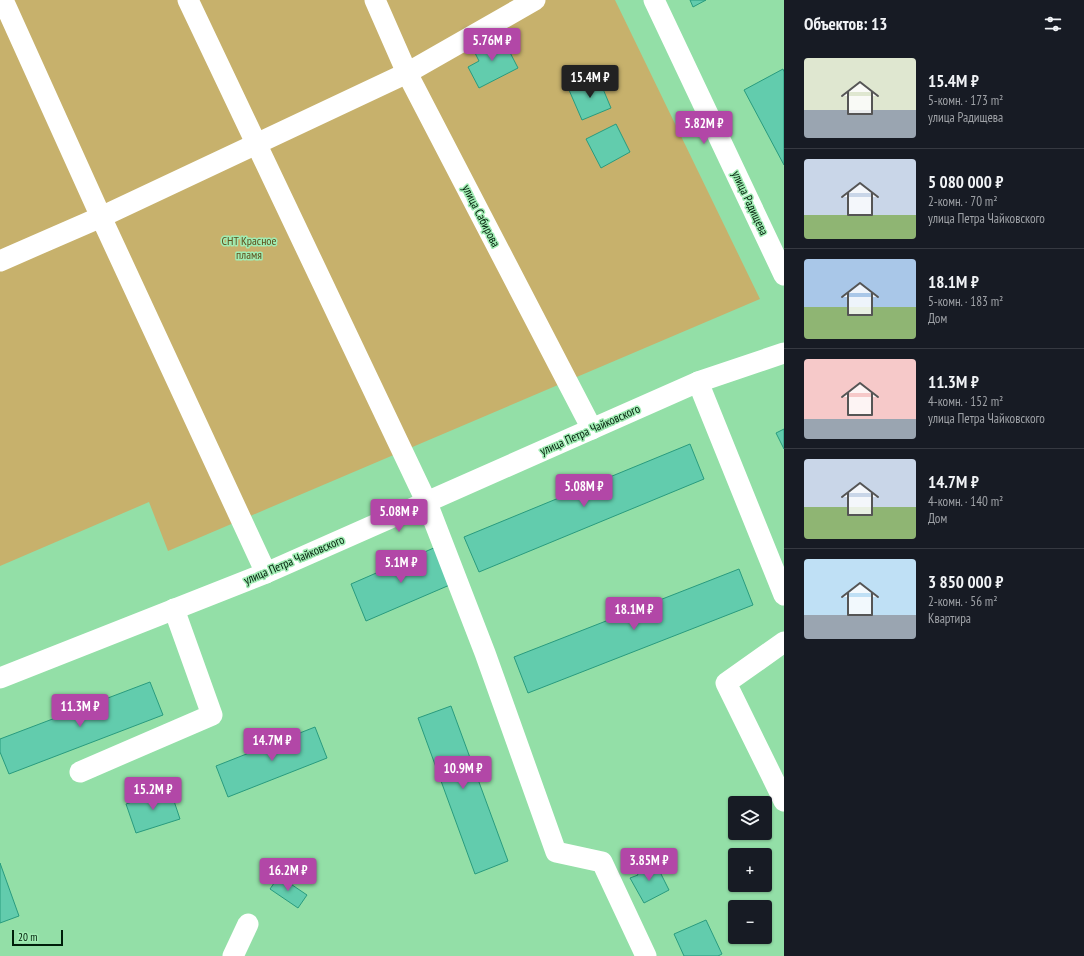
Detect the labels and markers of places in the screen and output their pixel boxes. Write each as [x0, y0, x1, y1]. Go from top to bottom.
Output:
pin: 5.76M ₽ [455, 28, 529, 62]
pin: 15.4M ₽ [553, 65, 627, 99]
pin: 5.82M ₽ [667, 111, 741, 145]
pin: 5.08M ₽ [547, 474, 621, 508]
pin: 5.08M ₽ [362, 499, 436, 533]
pin: 5.1M ₽ [368, 550, 434, 584]
pin: 18.1M ₽ [597, 597, 671, 631]
pin: 11.3M ₽ [43, 694, 117, 728]
pin: 14.7M ₽ [235, 728, 309, 762]
pin: 10.9M ₽ [426, 756, 500, 790]
pin: 15.2M ₽ [116, 777, 190, 811]
pin: 3.85M ₽ [612, 848, 686, 882]
pin: 16.2M ₽ [251, 858, 325, 892]

